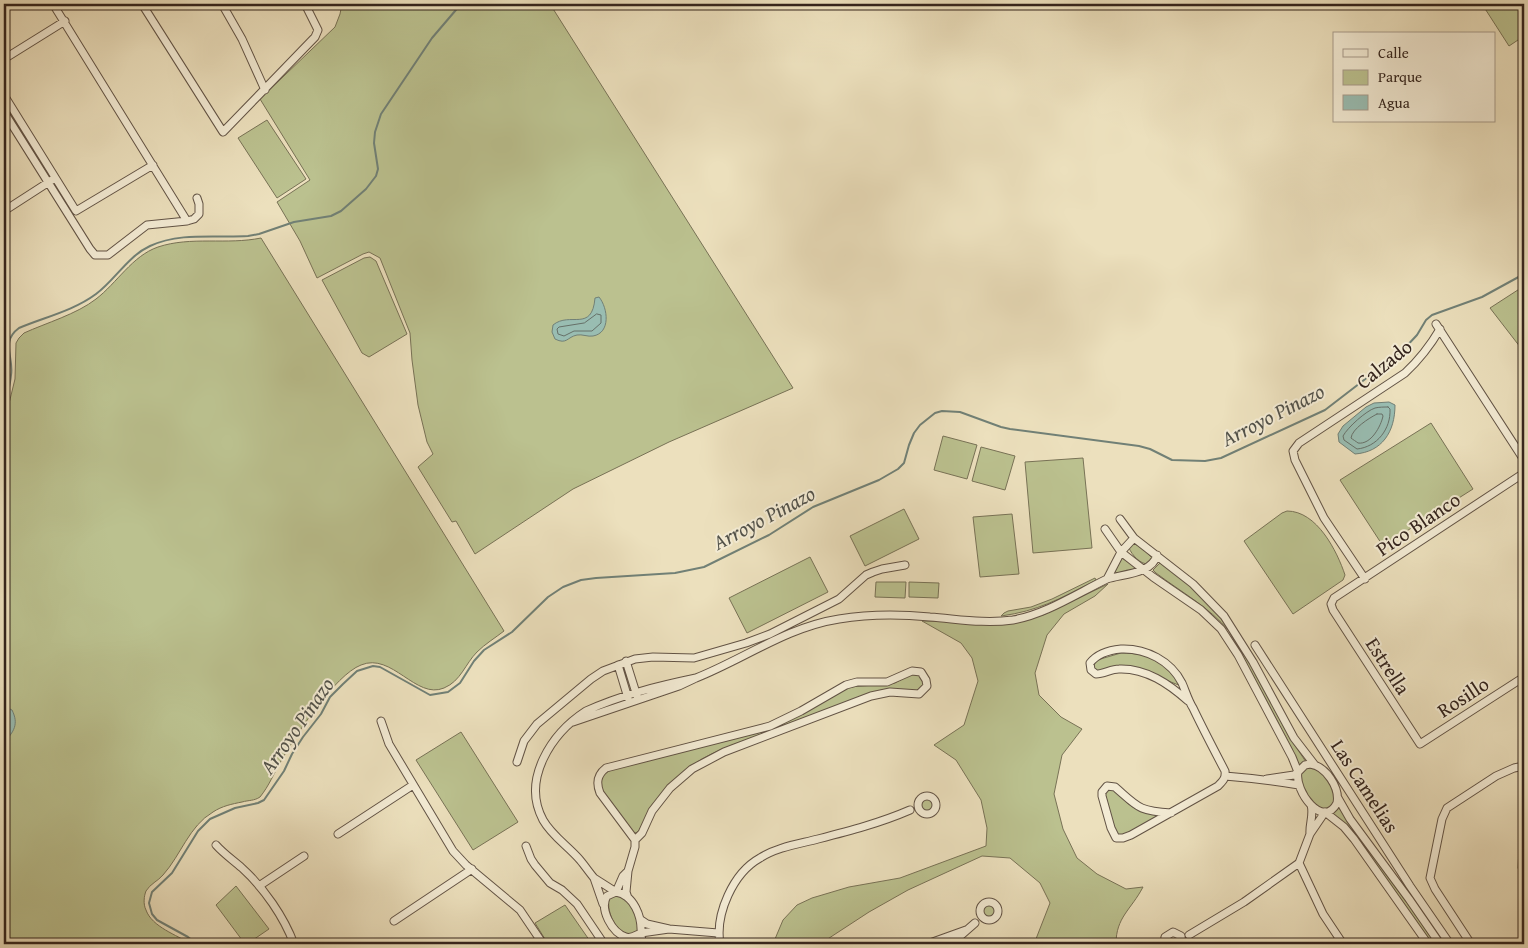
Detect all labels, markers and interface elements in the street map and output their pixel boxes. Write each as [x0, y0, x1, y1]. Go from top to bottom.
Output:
legend [1333, 32, 1496, 122]
text: Calle [1378, 42, 1409, 63]
text: Parque [1378, 66, 1422, 87]
text: Agua [1378, 92, 1410, 113]
street label: Calzado [1349, 332, 1418, 395]
water label: Arroyo Pinazo [1215, 375, 1330, 454]
water label: Arroyo Pinazo [706, 478, 820, 558]
street label: Pico Blanco [1370, 485, 1466, 563]
street label: Estrella [1359, 631, 1418, 701]
street label: Rosillo [1431, 669, 1494, 724]
water label: Arroyo Pinazo [251, 671, 341, 781]
street label: Las Camelias [1324, 733, 1407, 838]

